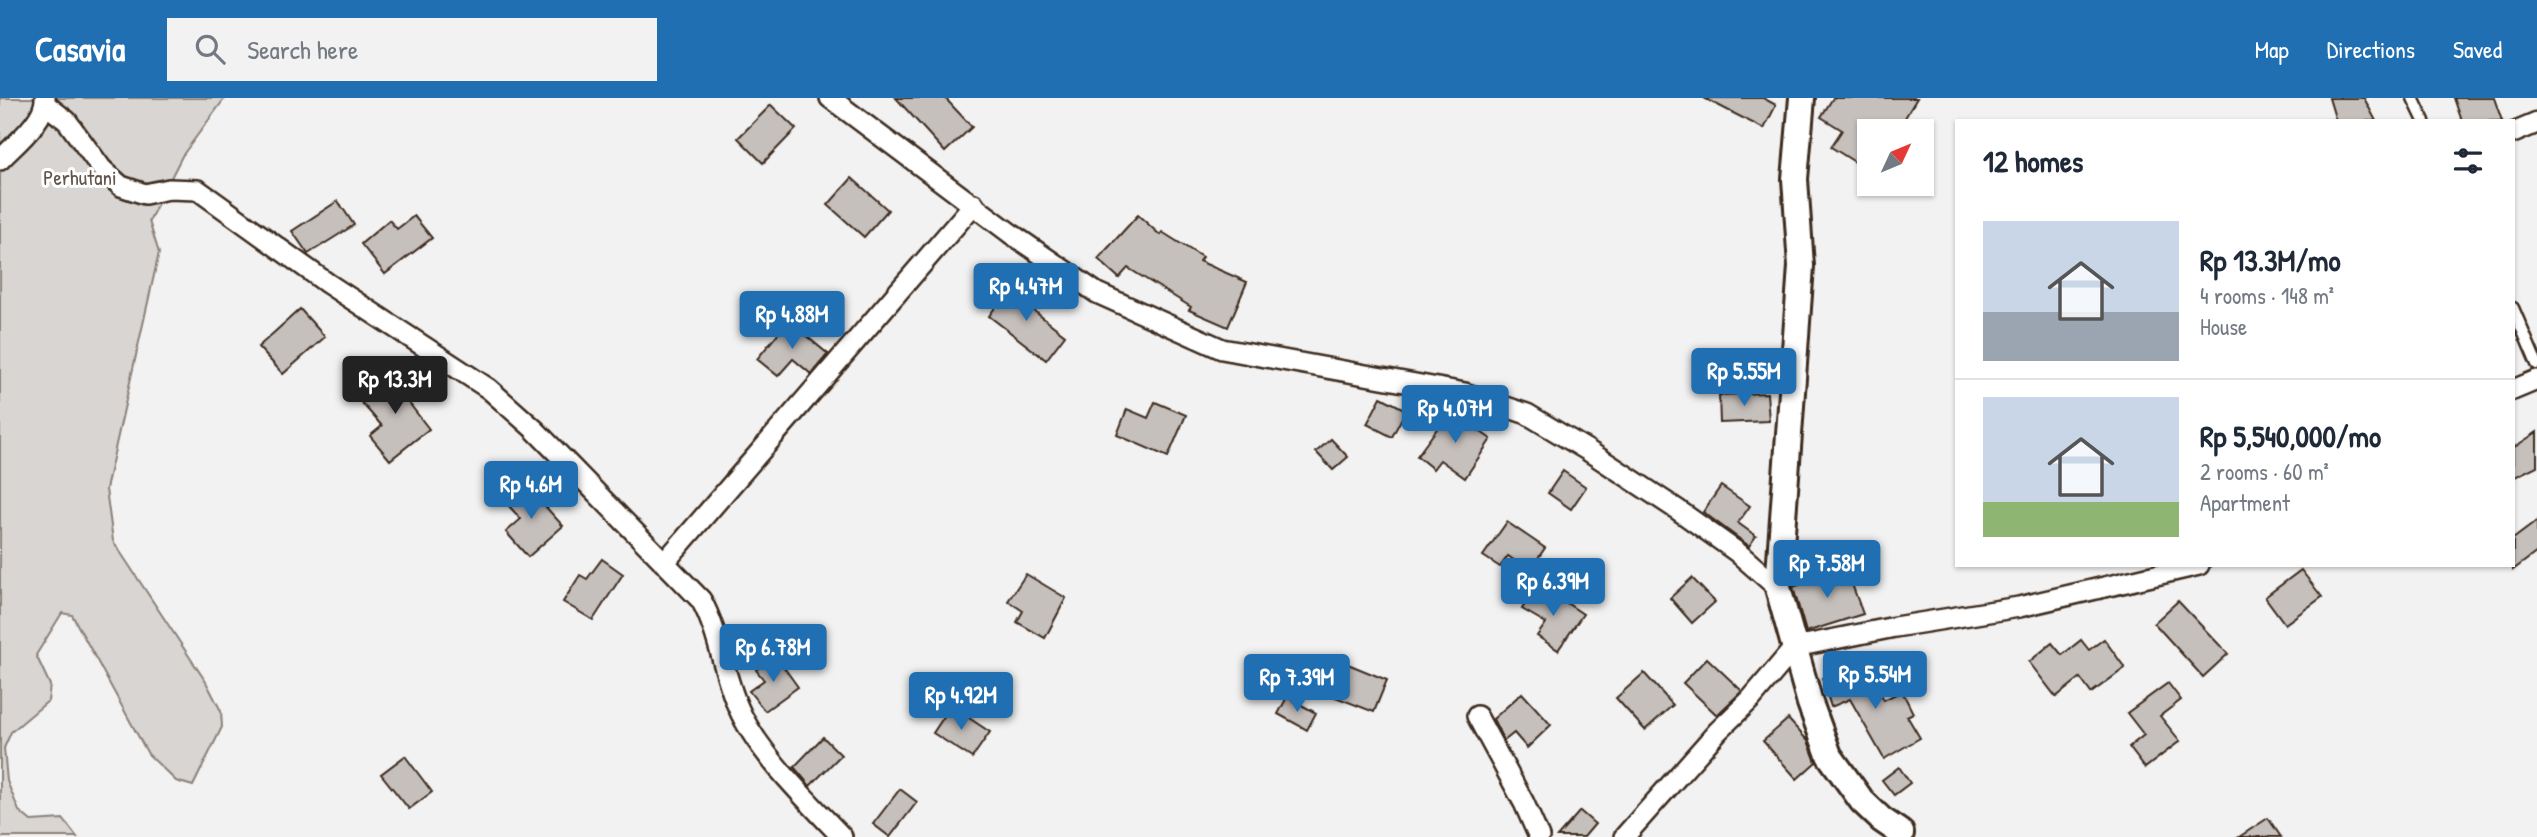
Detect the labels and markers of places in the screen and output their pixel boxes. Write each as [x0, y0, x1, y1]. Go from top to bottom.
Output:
pin: Rp 4.47M [954, 264, 1098, 323]
pin: Rp 4.88M [720, 292, 864, 351]
pin: Rp 5.55M [1672, 348, 1816, 408]
pin: Rp 13.3M [323, 356, 467, 416]
pin: Rp 4.07M [1383, 386, 1527, 445]
pin: Rp 4.6M [466, 462, 596, 521]
pin: Rp 7.58M [1755, 540, 1899, 600]
pin: Rp 6.39M [1481, 559, 1625, 618]
pin: Rp 6.78M [701, 624, 845, 684]
pin: Rp 5.54M [1803, 652, 1947, 711]
pin: Rp 7.39M [1225, 654, 1369, 714]
pin: Rp 4.92M [889, 672, 1033, 732]

